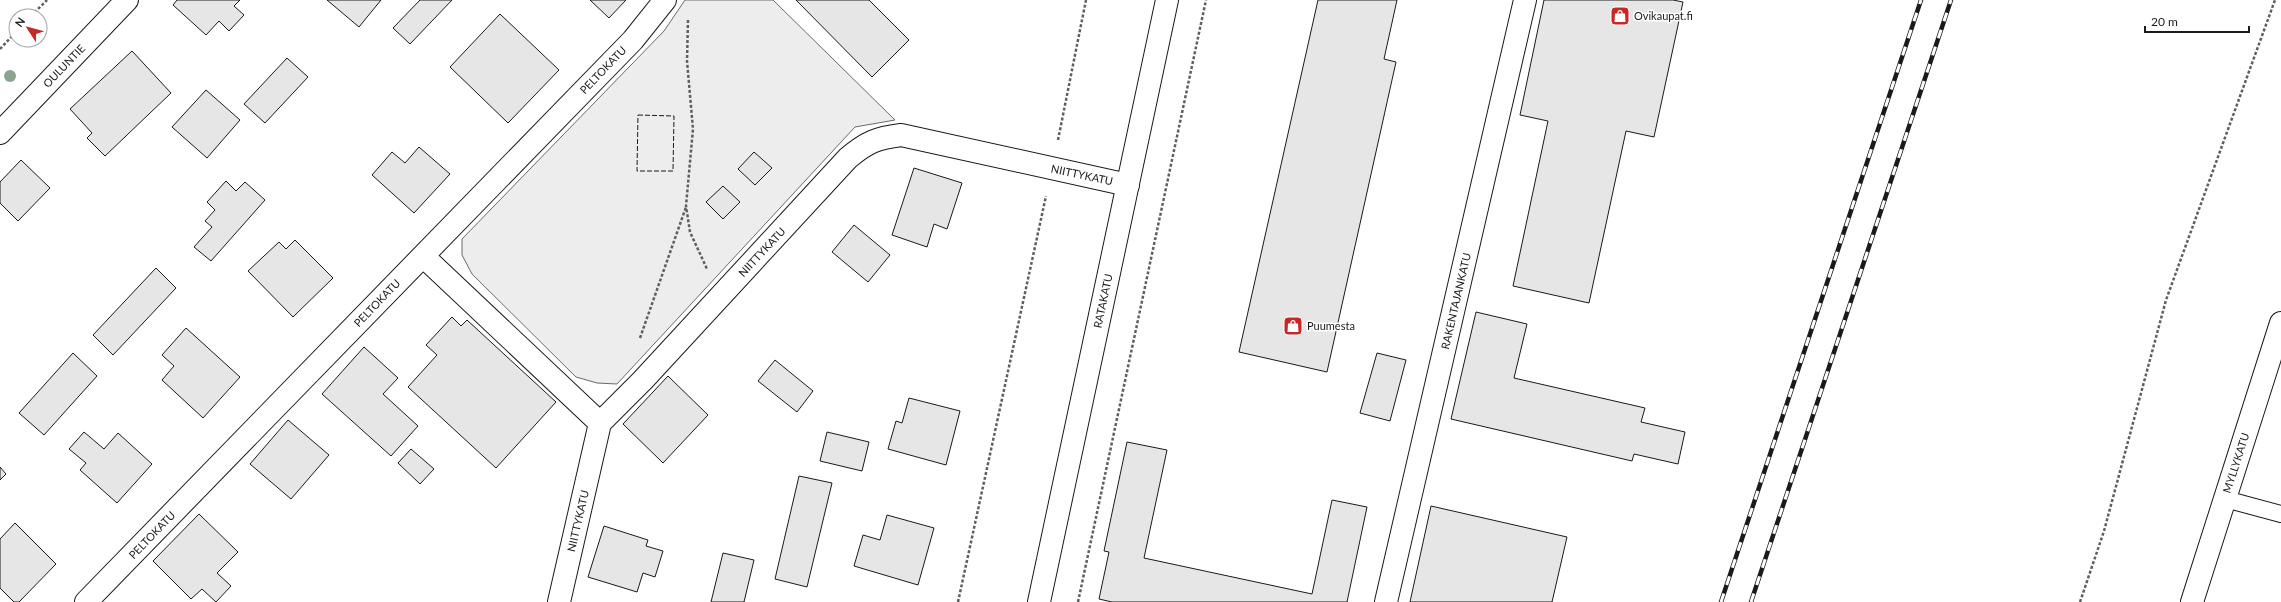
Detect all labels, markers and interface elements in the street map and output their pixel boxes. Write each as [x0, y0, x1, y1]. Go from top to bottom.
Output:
shop icon: Ovikaupat.fi [1609, 5, 1631, 27]
north arrow [8, 8, 48, 48]
scale bar [2145, 8, 2249, 34]
place label: Ovikaupat.fi [1634, 9, 1693, 22]
text: 20 m [2151, 14, 2178, 29]
text: N [12, 15, 27, 29]
street label: OULUNTIE [40, 41, 87, 90]
street label: PELTOKATU [577, 43, 629, 96]
street label: NIITTYKATU [1050, 162, 1114, 187]
street label: NIITTYKATU [735, 224, 788, 279]
street label: RAKENTAJANKATU [1438, 251, 1473, 350]
street label: RATAKATU [1090, 273, 1115, 329]
street label: PELTOKATU [351, 276, 403, 329]
shop icon: Puumesta [1282, 315, 1304, 337]
place label: Puumesta [1307, 319, 1355, 332]
street label: MYLLYKATU [2220, 431, 2251, 495]
street label: NIITTYKATU [564, 489, 591, 553]
street label: PELTOKATU [126, 508, 178, 561]

